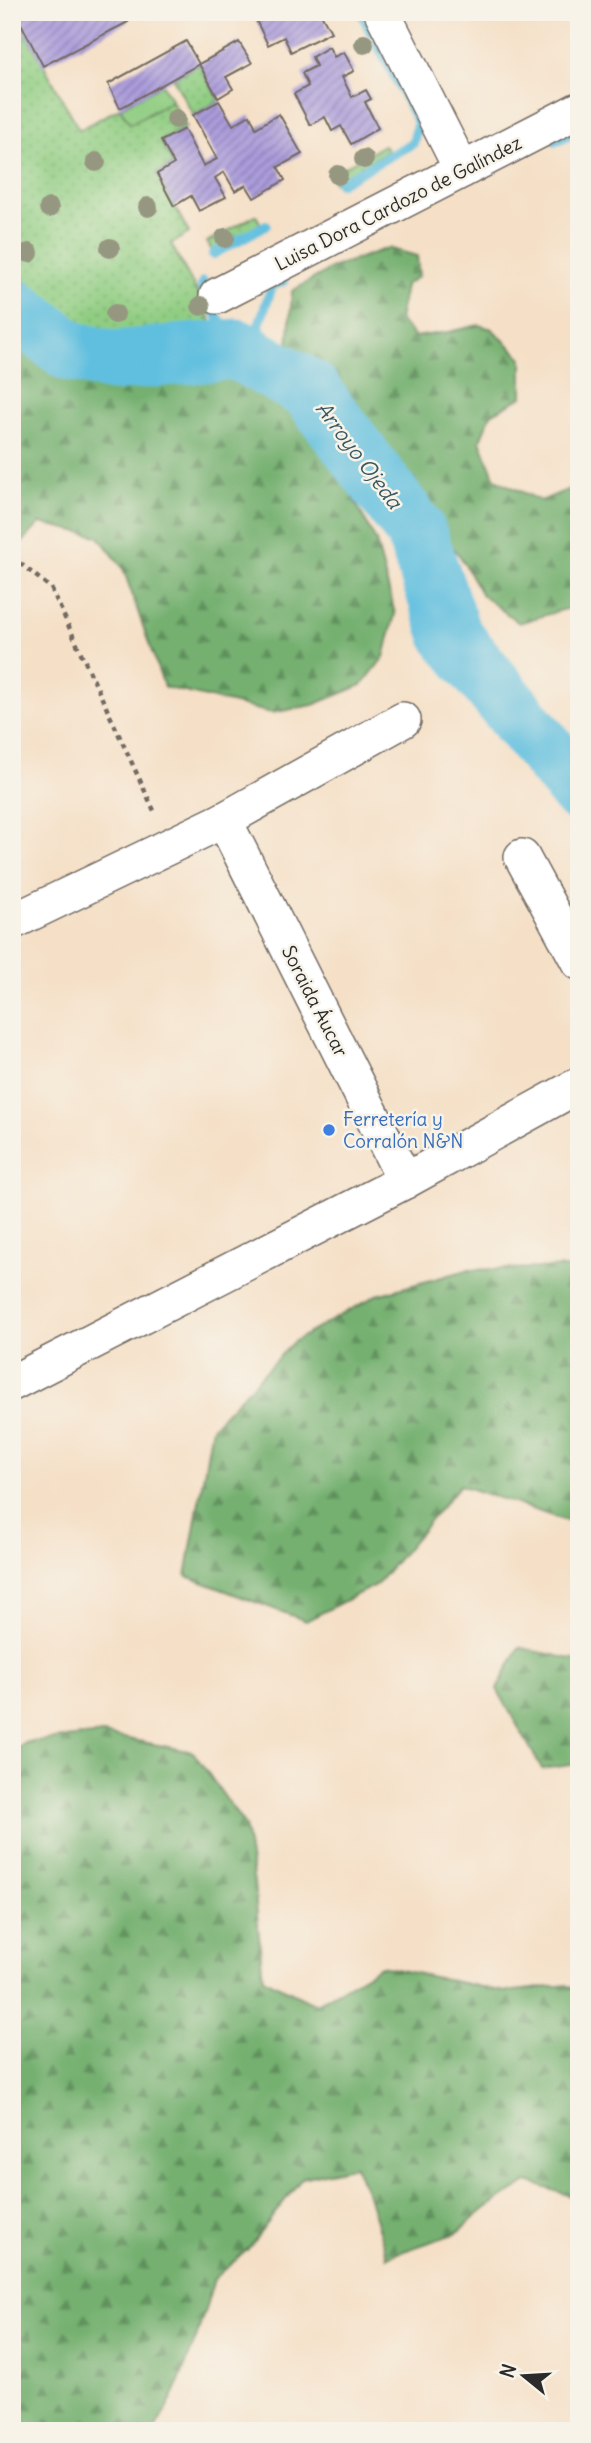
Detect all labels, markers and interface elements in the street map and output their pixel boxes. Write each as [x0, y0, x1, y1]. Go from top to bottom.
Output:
street label: Luisa Dora Cardozo de Galíndez [271, 130, 525, 276]
water label: Arroyo Ojeda [310, 396, 409, 515]
street label: Soraida Áucar [277, 941, 353, 1061]
place label: Ferretería y Corralón N&N [343, 1107, 463, 1153]
marker: Ferretería y Corralón N&N [321, 1122, 337, 1138]
north arrow [490, 2342, 560, 2412]
text: N [494, 2361, 521, 2381]

